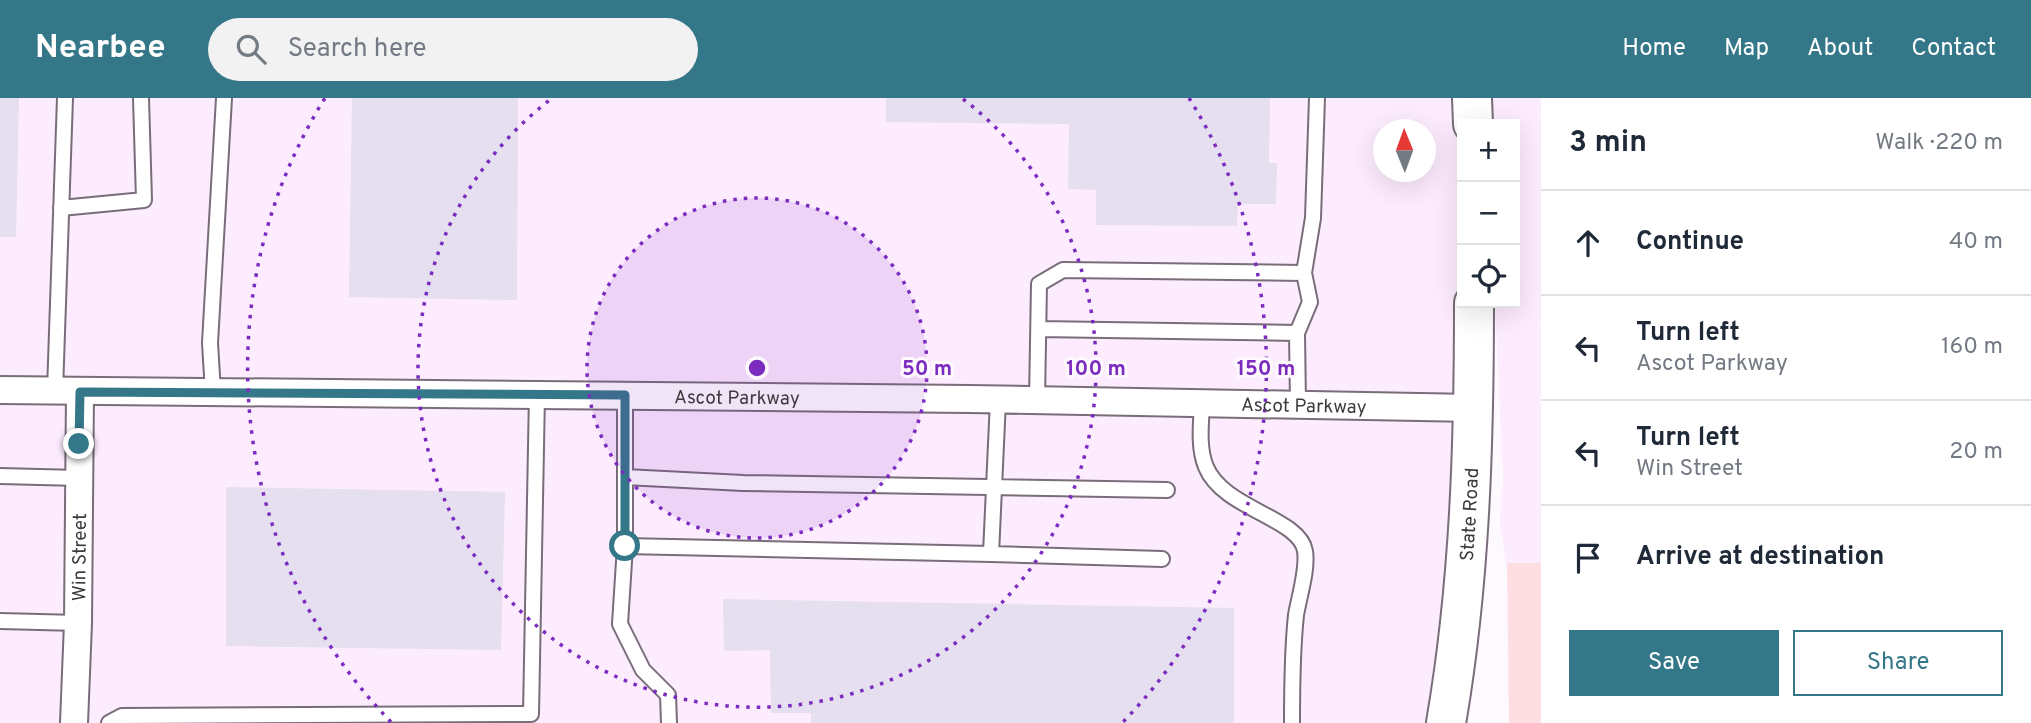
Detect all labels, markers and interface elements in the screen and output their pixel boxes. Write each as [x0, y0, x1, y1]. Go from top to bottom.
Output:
search box [208, 18, 698, 81]
text: Nearbee [35, 28, 166, 70]
icon: search [232, 30, 270, 68]
text: Search here [288, 33, 427, 66]
text: Home [1622, 34, 1686, 64]
text: Map [1724, 34, 1769, 64]
text: About [1807, 34, 1873, 64]
text: Contact [1911, 34, 1996, 64]
north arrow [1373, 119, 1436, 182]
map controls [1457, 119, 1520, 308]
button: + [1457, 119, 1520, 182]
text: 3 min [1569, 125, 1647, 162]
text: Walk · 220 m [1875, 129, 2003, 158]
button: − [1457, 182, 1520, 245]
icon: ahead [1569, 224, 1607, 262]
text: Continue [1636, 226, 1744, 259]
text: 40 m [1949, 228, 2003, 257]
button: locate [1457, 245, 1520, 308]
text: Turn left [1636, 317, 1740, 350]
icon: left [1569, 329, 1607, 367]
text: 160 m [1941, 333, 2003, 362]
text: Ascot Parkway [1636, 350, 1788, 379]
centre of rings [745, 356, 769, 380]
text: 50 m [902, 356, 952, 383]
text: 100 m [1066, 356, 1126, 383]
text: 150 m [1237, 356, 1295, 383]
street label: Ascot Parkway [674, 386, 800, 411]
street label: Ascot Parkway [1241, 394, 1367, 420]
text: Turn left [1636, 422, 1740, 455]
route end [63, 428, 94, 459]
icon: left [1569, 434, 1607, 472]
text: 20 m [1949, 438, 2003, 467]
text: Win Street [1636, 455, 1743, 484]
street label: State Road [1456, 467, 1485, 562]
street label: Win Street [68, 513, 93, 601]
route start [609, 530, 640, 561]
icon: arrive [1569, 539, 1607, 577]
text: Arrive at destination [1636, 541, 1884, 574]
button: Save [1569, 630, 1779, 696]
button: Share [1793, 630, 2003, 696]

